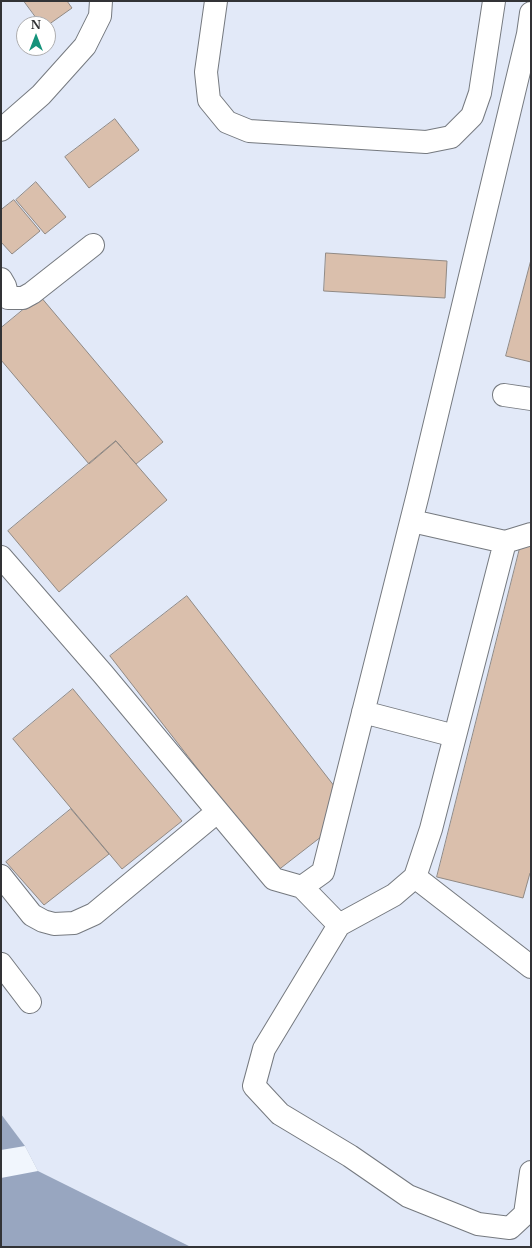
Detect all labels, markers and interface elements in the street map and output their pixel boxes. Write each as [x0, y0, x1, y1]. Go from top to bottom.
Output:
north arrow [16, 16, 56, 56]
text: N [31, 18, 41, 32]

